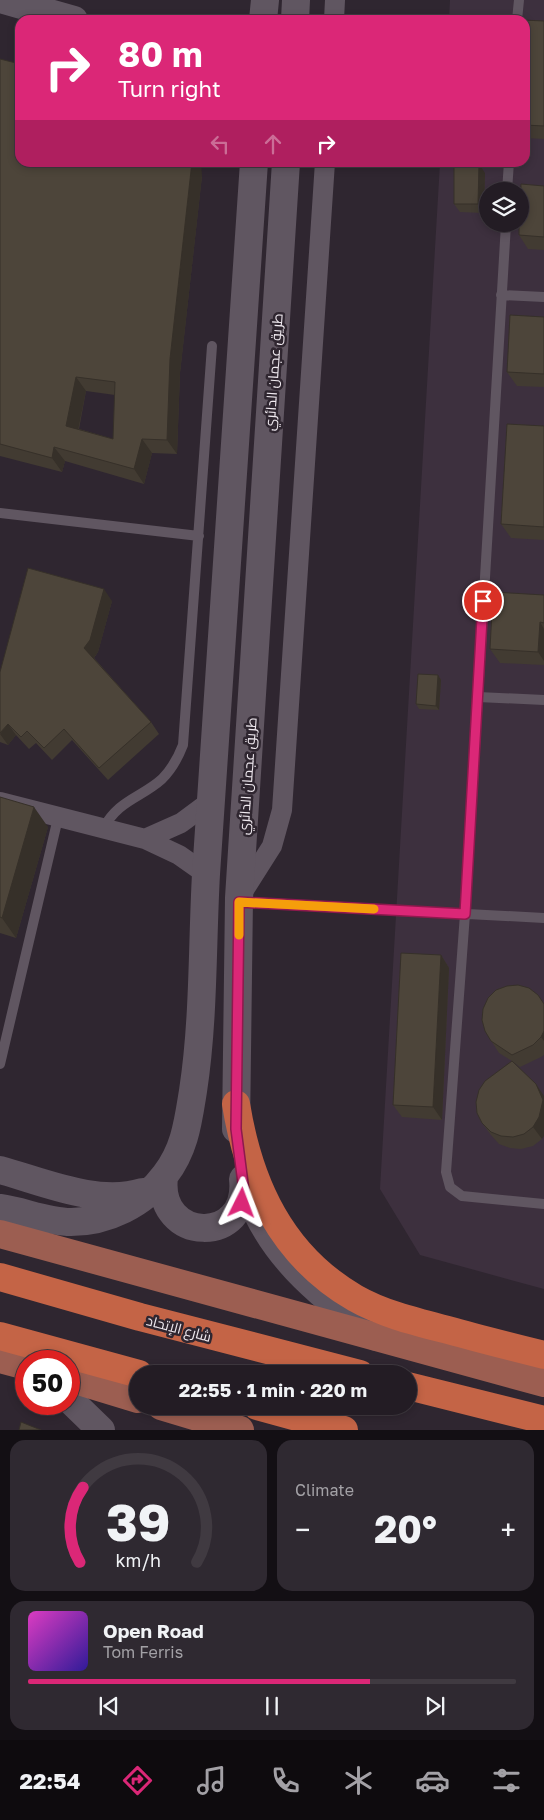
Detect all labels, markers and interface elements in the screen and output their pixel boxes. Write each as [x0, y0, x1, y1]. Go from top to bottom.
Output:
text: 80 m [118, 33, 203, 75]
icon: right [35, 35, 100, 100]
text: Turn right [118, 75, 221, 102]
icon: left [206, 130, 234, 158]
icon: ahead [259, 130, 287, 158]
icon: right [312, 130, 340, 158]
map controls [479, 182, 529, 232]
button: layers [479, 182, 529, 232]
street label: طريق عجمان الدائري [260, 313, 290, 432]
pin [462, 580, 504, 622]
icon: arrive [469, 587, 497, 615]
street label: طريق عجمان الدائري [234, 717, 264, 836]
position arrow [215, 1176, 267, 1228]
street label: شارع الإتحاد [144, 1311, 213, 1346]
speed limit sign: 50 [15, 1350, 80, 1415]
text: 22:55 · 1 min · 220 m [179, 1378, 367, 1401]
text: Climate [295, 1480, 354, 1500]
text: 39 [106, 1490, 171, 1552]
text: 20° [374, 1506, 437, 1551]
text: − [295, 1513, 310, 1546]
text: + [501, 1513, 516, 1546]
text: km/h [116, 1549, 161, 1571]
text: Open Road [103, 1619, 204, 1642]
text: Tom Ferris [103, 1642, 183, 1662]
icon: previous [95, 1692, 123, 1720]
icon: pause [258, 1692, 286, 1720]
icon: next [421, 1692, 449, 1720]
icon: directions [120, 1763, 155, 1798]
icon: music [194, 1763, 229, 1798]
icon: phone [268, 1763, 303, 1798]
icon: climate [341, 1763, 376, 1798]
icon: car [415, 1763, 450, 1798]
icon: filters [489, 1763, 524, 1798]
text: 22:54 [19, 1767, 81, 1794]

